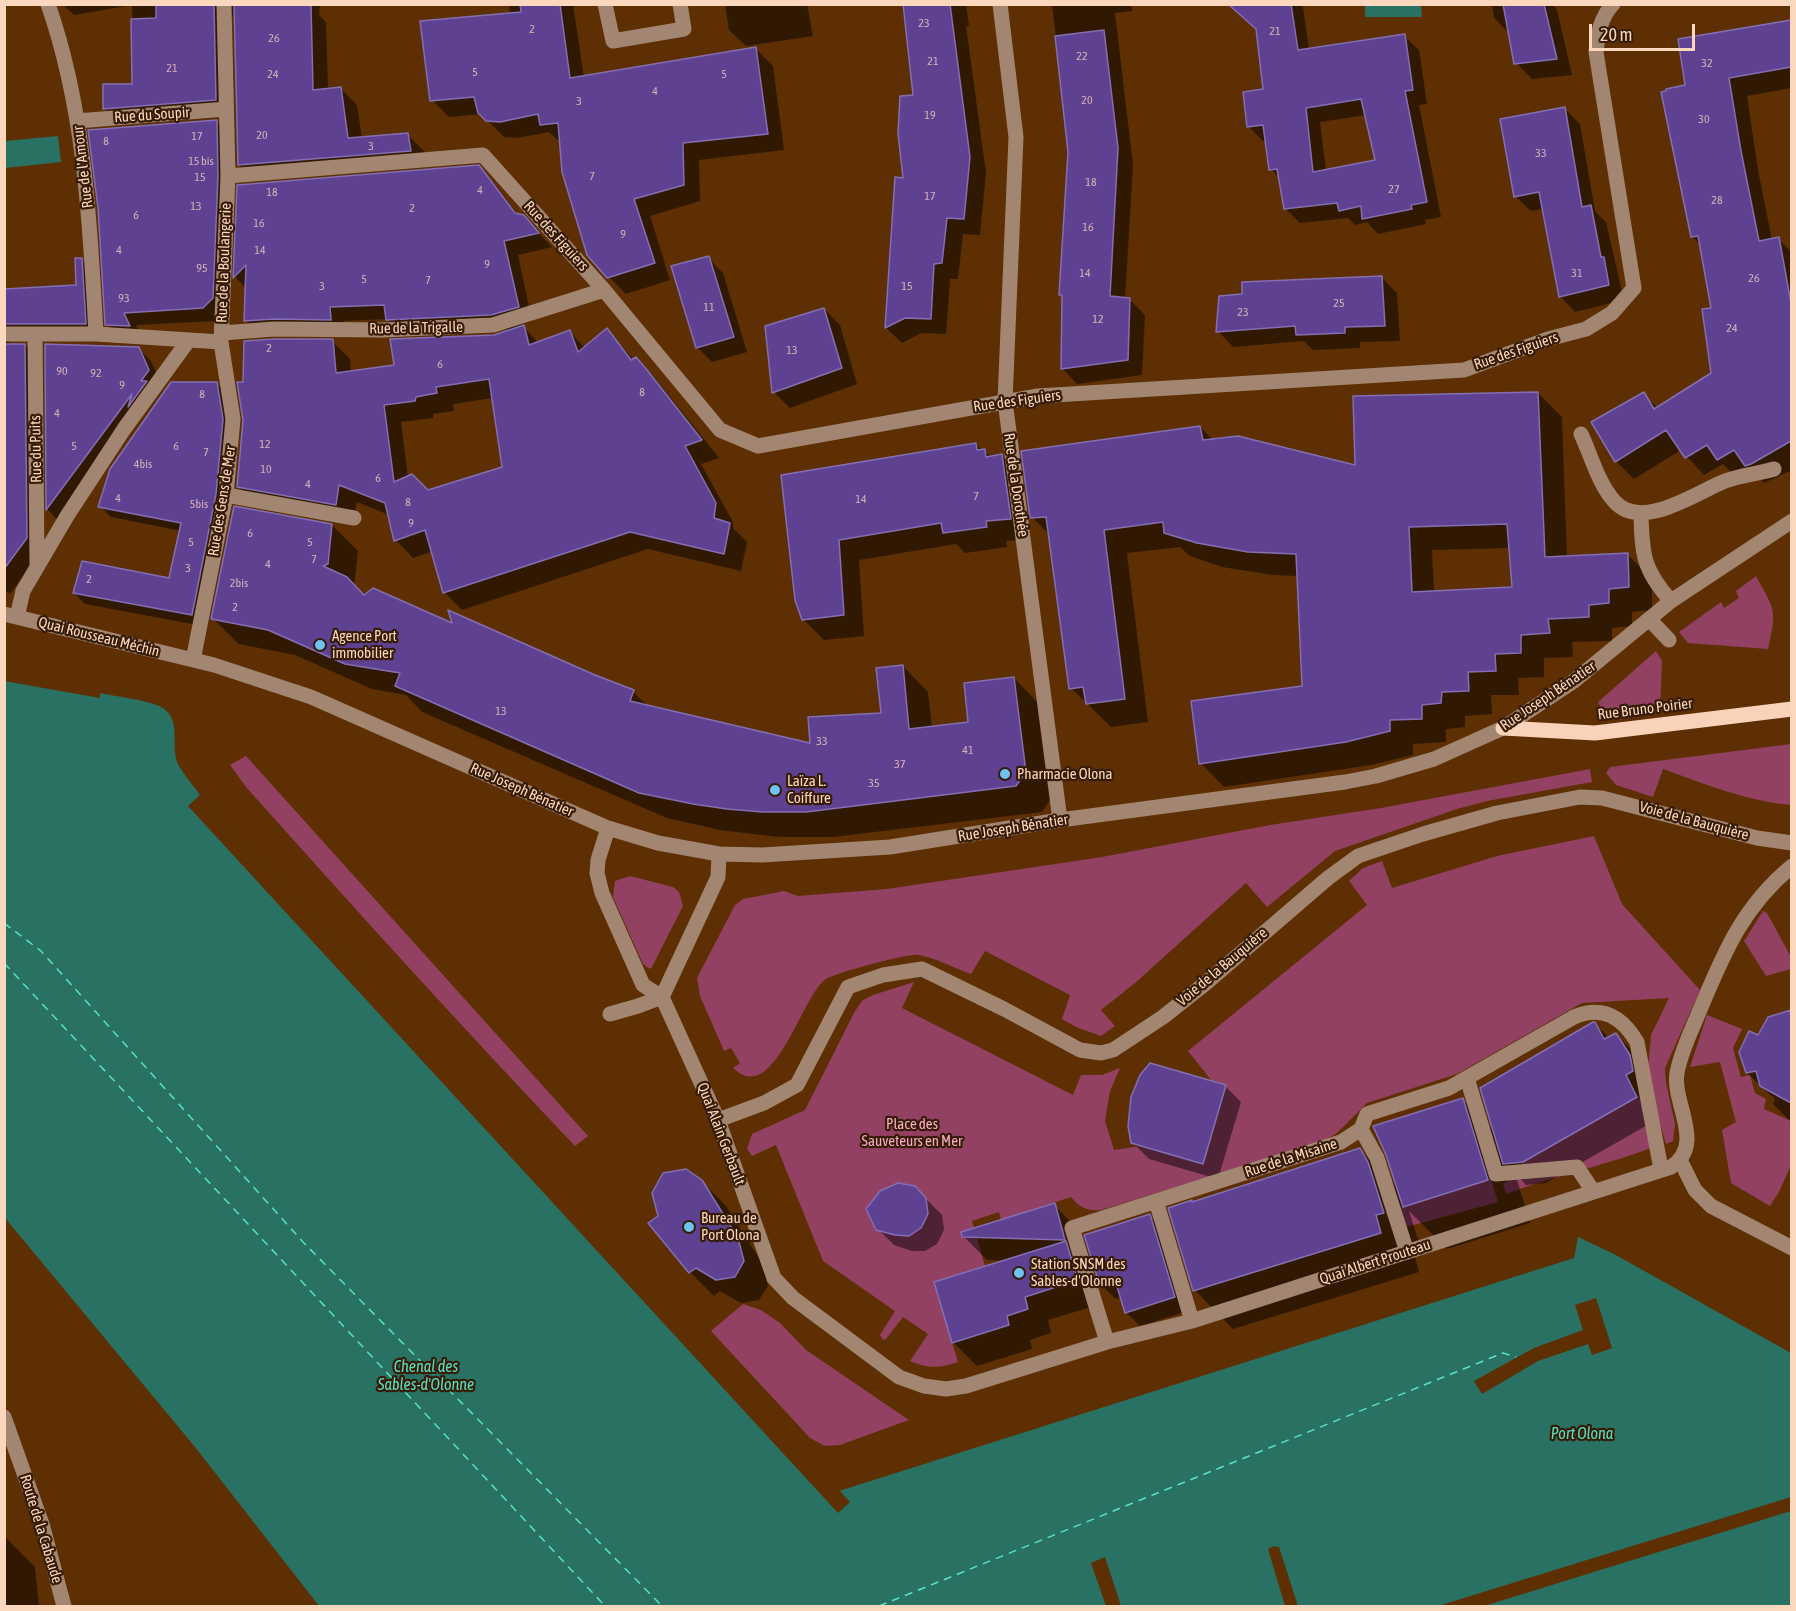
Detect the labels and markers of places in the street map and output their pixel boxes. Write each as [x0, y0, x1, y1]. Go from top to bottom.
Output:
place label: Agence Port immobilier [332, 627, 397, 662]
marker: Agence Port immobilier [313, 638, 327, 652]
place label: Pharmacie Olona [1017, 765, 1113, 783]
marker: Pharmacie Olona [998, 767, 1012, 781]
place label: Laïza L. Coiffure [787, 772, 831, 807]
marker: Laïza L. Coiffure [768, 783, 782, 797]
place label: Bureau de Port Olona [701, 1209, 760, 1244]
marker: Bureau de Port Olona [682, 1220, 696, 1234]
place label: Station SNSM des Sables-d'Olonne [1031, 1255, 1126, 1290]
marker: Station SNSM des Sables-d'Olonne [1012, 1266, 1026, 1280]

